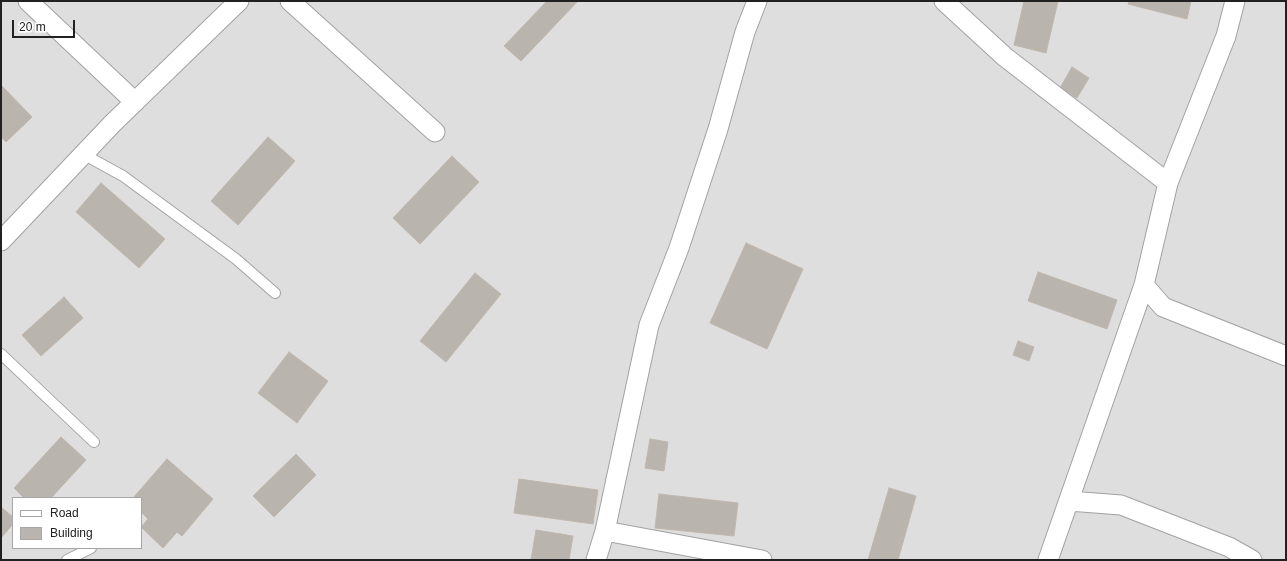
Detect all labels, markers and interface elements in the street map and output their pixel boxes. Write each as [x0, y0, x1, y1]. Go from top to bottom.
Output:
scale bar [14, 12, 77, 38]
text: 20 m [19, 20, 46, 34]
legend [12, 497, 142, 549]
text: Road [50, 506, 79, 520]
text: Building [50, 526, 93, 540]

